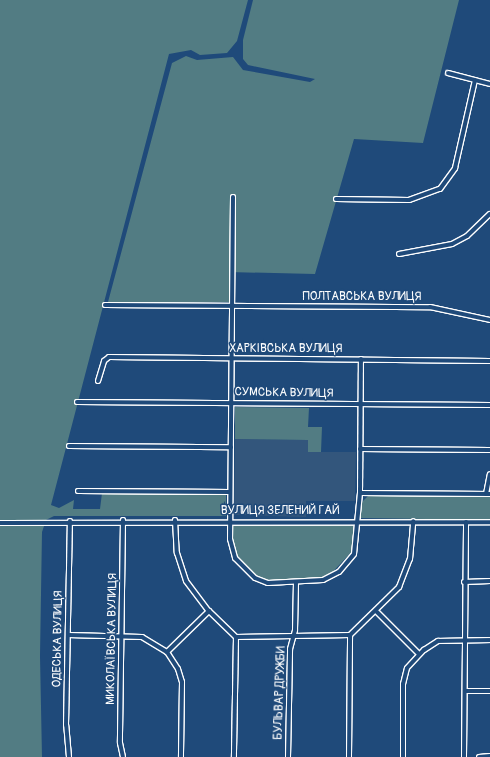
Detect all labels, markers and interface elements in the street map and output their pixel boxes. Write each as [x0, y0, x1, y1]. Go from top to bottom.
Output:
street label: ПОЛТАВСЬКА ВУЛИЦЯ [302, 290, 422, 304]
street label: ХАРКІВСЬКА ВУЛИЦЯ [229, 342, 343, 356]
street label: СУМСЬКА ВУЛИЦЯ [234, 385, 334, 401]
street label: ВУЛИЦЯ ЗЕЛЕНИЙ ГАЙ [221, 504, 339, 518]
street label: МИКОЛАЇВСЬКА ВУЛИЦЯ [104, 573, 120, 705]
street label: ОДЕСЬКА ВУЛИЦЯ [50, 590, 66, 688]
street label: БУЛЬВАР ДРУЖБИ [271, 646, 289, 740]

